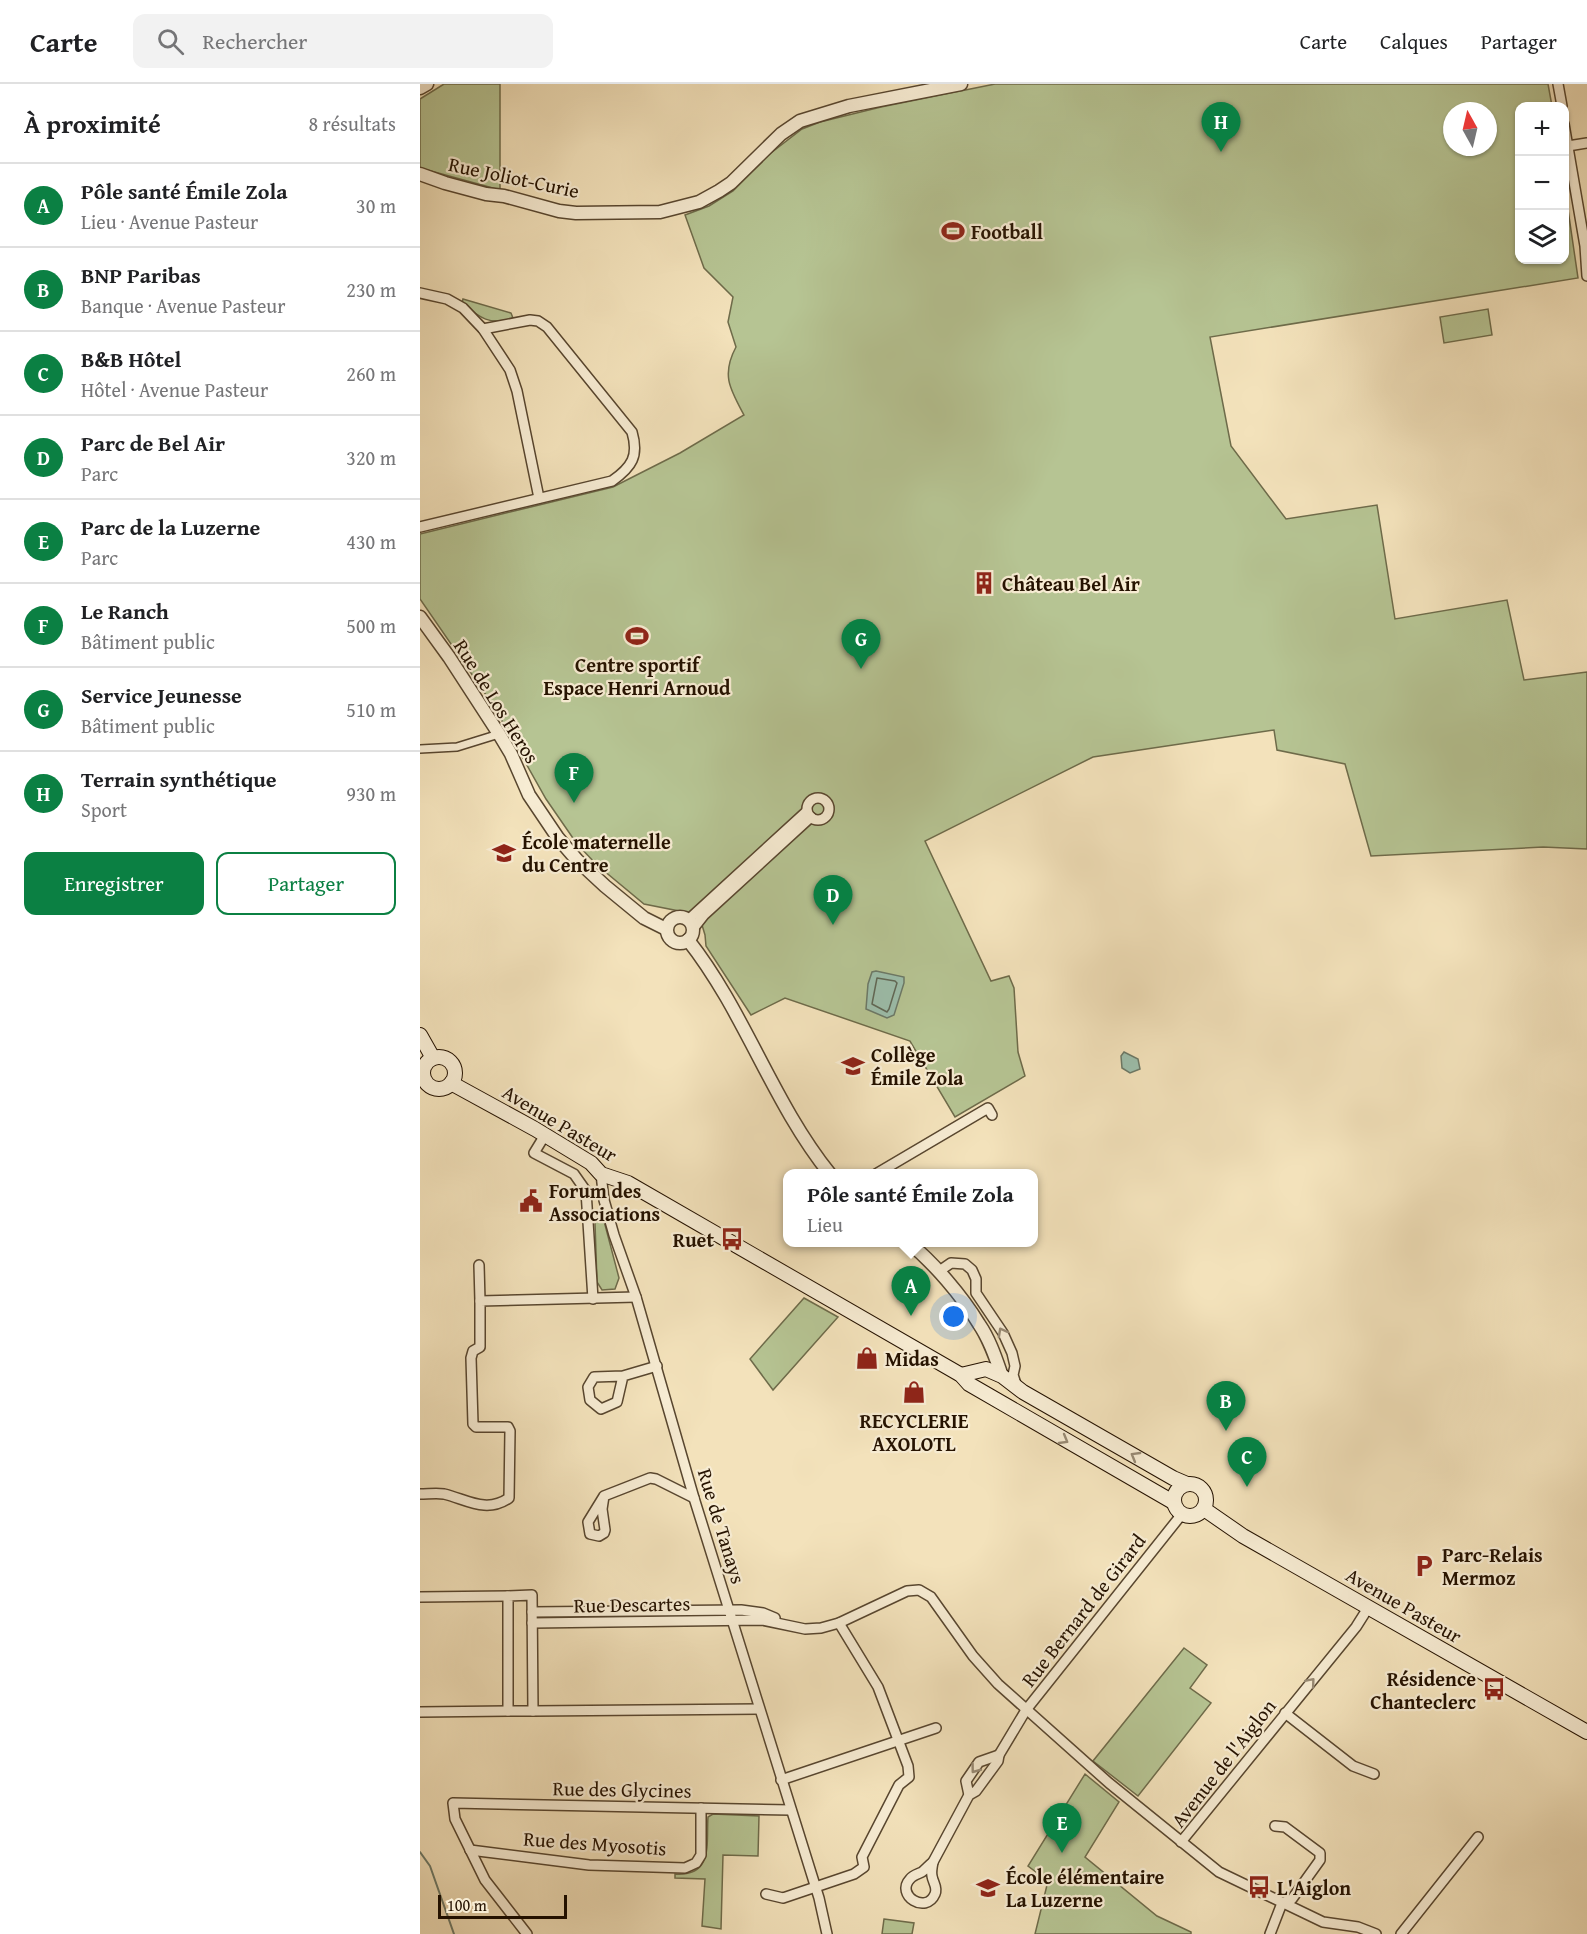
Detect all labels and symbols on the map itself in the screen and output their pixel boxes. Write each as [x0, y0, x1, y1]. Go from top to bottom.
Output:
north arrow [1443, 102, 1497, 156]
pin: H [1202, 103, 1240, 152]
street label: Rue Joliot-Curie [446, 149, 582, 205]
place label: Football [971, 217, 1043, 246]
sports icon: Football [940, 218, 966, 244]
place label: Château Bel Air [1002, 569, 1140, 598]
building icon: Château Bel Air [971, 570, 997, 596]
pin: G [842, 620, 880, 669]
sports icon: Centre sportif Espace Henri Arnoud [624, 623, 650, 649]
street label: Rue de Los Heros [447, 633, 547, 769]
place label: Centre sportif Espace Henri Arnoud [543, 650, 731, 702]
pin: F [554, 754, 594, 803]
place label: École maternelle du Centre [522, 827, 671, 879]
school or university icon: École maternelle du Centre [491, 840, 517, 866]
pin: D [814, 876, 852, 925]
place label: Collège Émile Zola [871, 1040, 964, 1092]
school or university icon: Collège Émile Zola [840, 1053, 866, 1079]
street label: Avenue Pasteur [497, 1077, 623, 1169]
place label: Forum des Associations [549, 1176, 660, 1228]
public building icon: Forum des Associations [518, 1188, 544, 1214]
place label: Ruet [673, 1225, 714, 1254]
bus stop icon: Ruet [719, 1226, 745, 1252]
pin: A [892, 1266, 930, 1316]
your location [939, 1302, 968, 1331]
one-way arrow [998, 1328, 1009, 1338]
place label: Midas [885, 1344, 939, 1373]
shop icon: Midas [854, 1345, 880, 1371]
shop icon: RECYCLERIE AXOLOTL [901, 1379, 927, 1405]
pin: B [1206, 1382, 1246, 1431]
place label: RECYCLERIE AXOLOTL [859, 1406, 969, 1458]
one-way arrow [1058, 1433, 1068, 1444]
pin: C [1228, 1438, 1266, 1487]
one-way arrow [1131, 1452, 1141, 1464]
street label: Rue de Tanays [691, 1465, 753, 1587]
street label: Rue Bernard de Girard [1014, 1527, 1152, 1693]
place label: Parc-Relais Mermoz [1442, 1540, 1543, 1592]
parking icon: Parc-Relais Mermoz [1411, 1553, 1437, 1579]
street label: Avenue Pasteur [1341, 1560, 1467, 1650]
street label: Rue Descartes [573, 1588, 691, 1620]
place label: Résidence Chanteclerc [1370, 1664, 1476, 1716]
bus stop icon: Résidence Chanteclerc [1481, 1676, 1507, 1702]
one-way arrow [1303, 1678, 1314, 1689]
street label: Avenue de l'Aiglon [1164, 1693, 1282, 1833]
one-way arrow [971, 1762, 982, 1773]
street label: Rue des Glycines [552, 1773, 692, 1805]
pin: E [1042, 1804, 1082, 1853]
street label: Rue des Myosotis [522, 1824, 668, 1862]
place label: École élémentaire La Luzerne [1006, 1862, 1165, 1914]
place label: L'Aiglon [1277, 1873, 1351, 1902]
bus stop icon: L'Aiglon [1246, 1874, 1272, 1900]
school or university icon: École élémentaire La Luzerne [975, 1875, 1001, 1901]
scale bar [438, 1892, 567, 1920]

